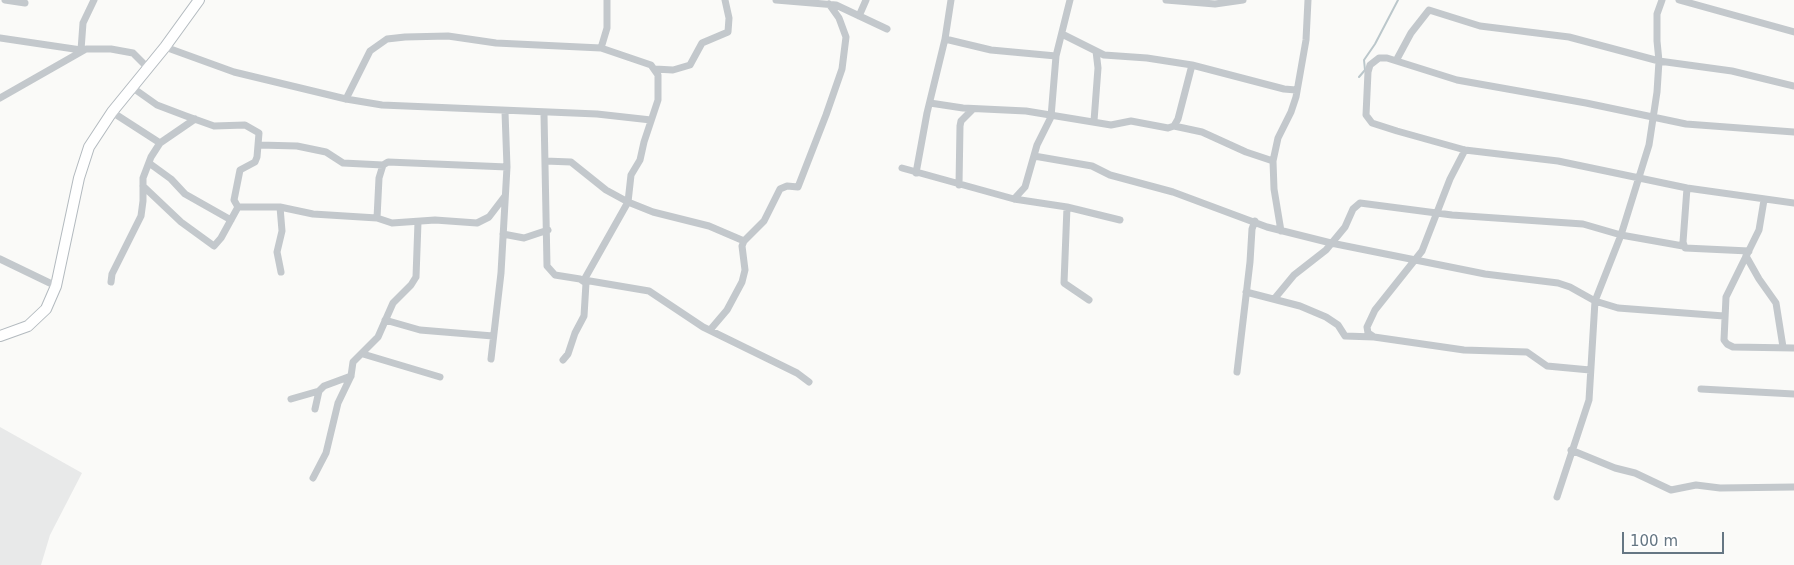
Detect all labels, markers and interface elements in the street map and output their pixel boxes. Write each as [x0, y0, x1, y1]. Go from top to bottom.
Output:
scale bar [1624, 522, 1726, 554]
text: 100 m [1630, 532, 1678, 550]

